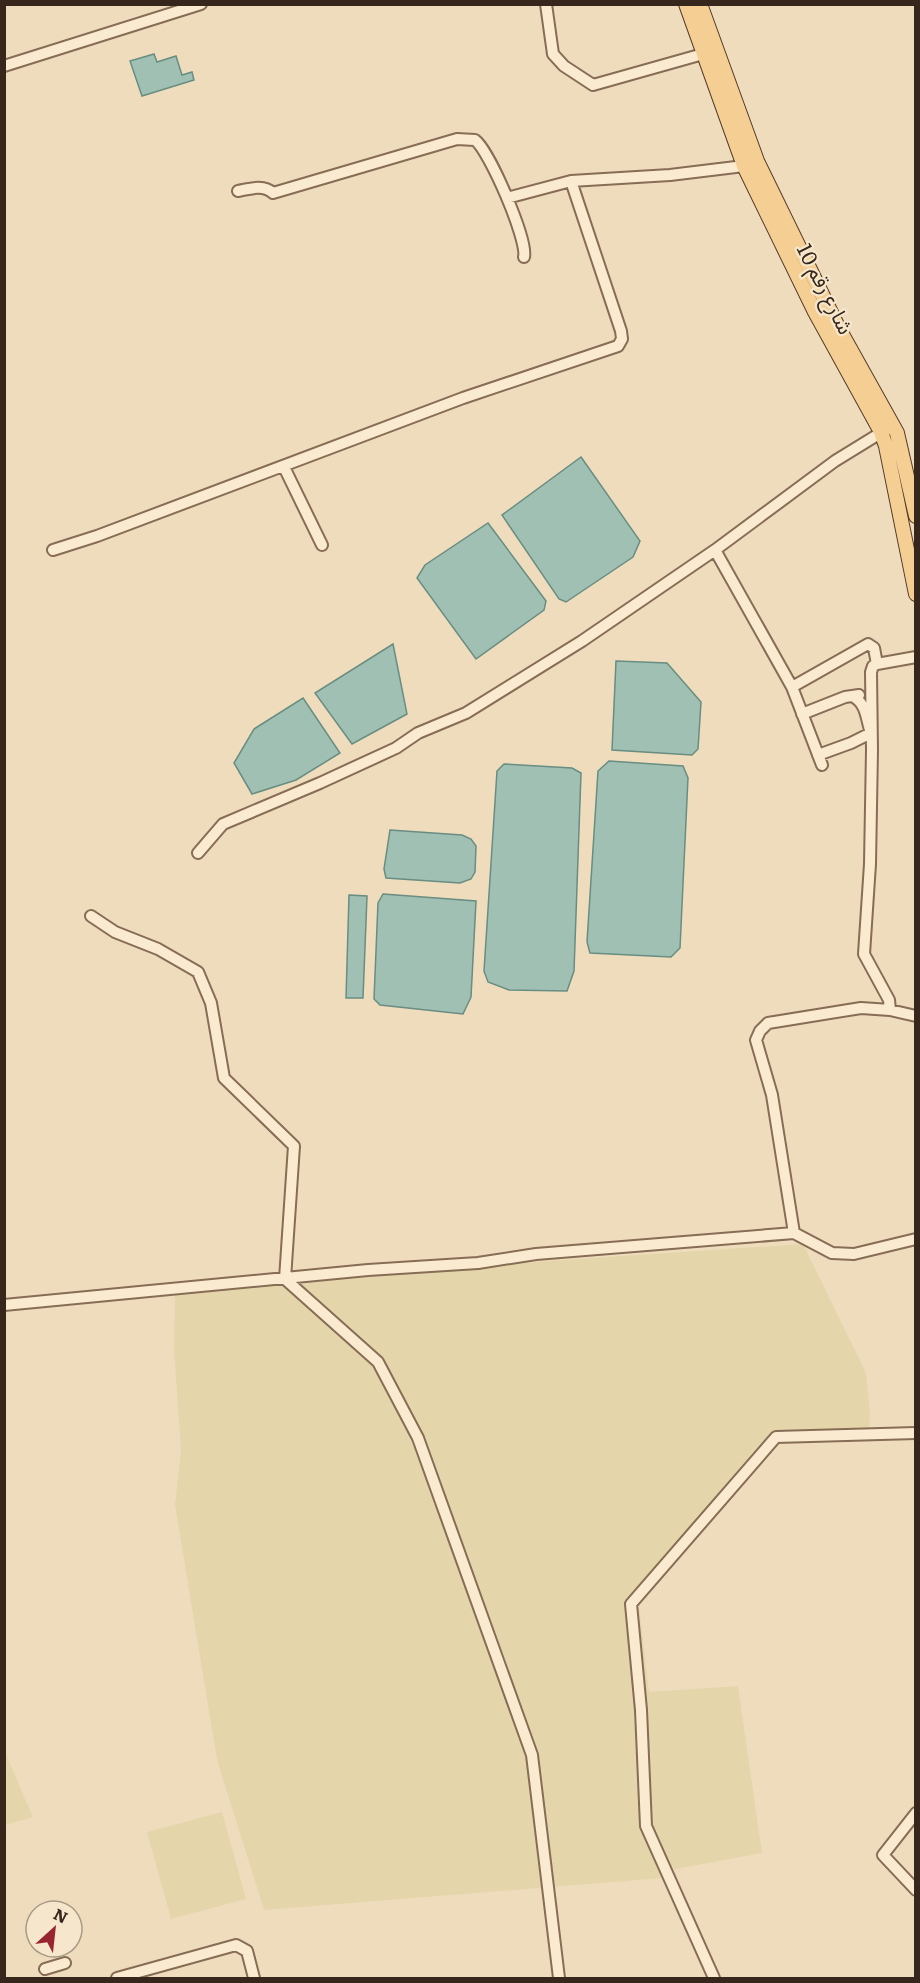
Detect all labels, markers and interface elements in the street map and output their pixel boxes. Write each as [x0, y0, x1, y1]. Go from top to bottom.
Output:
street label: شارع رقم 10 [789, 237, 863, 340]
north arrow [24, 1899, 84, 1959]
text: N [50, 1901, 73, 1928]

